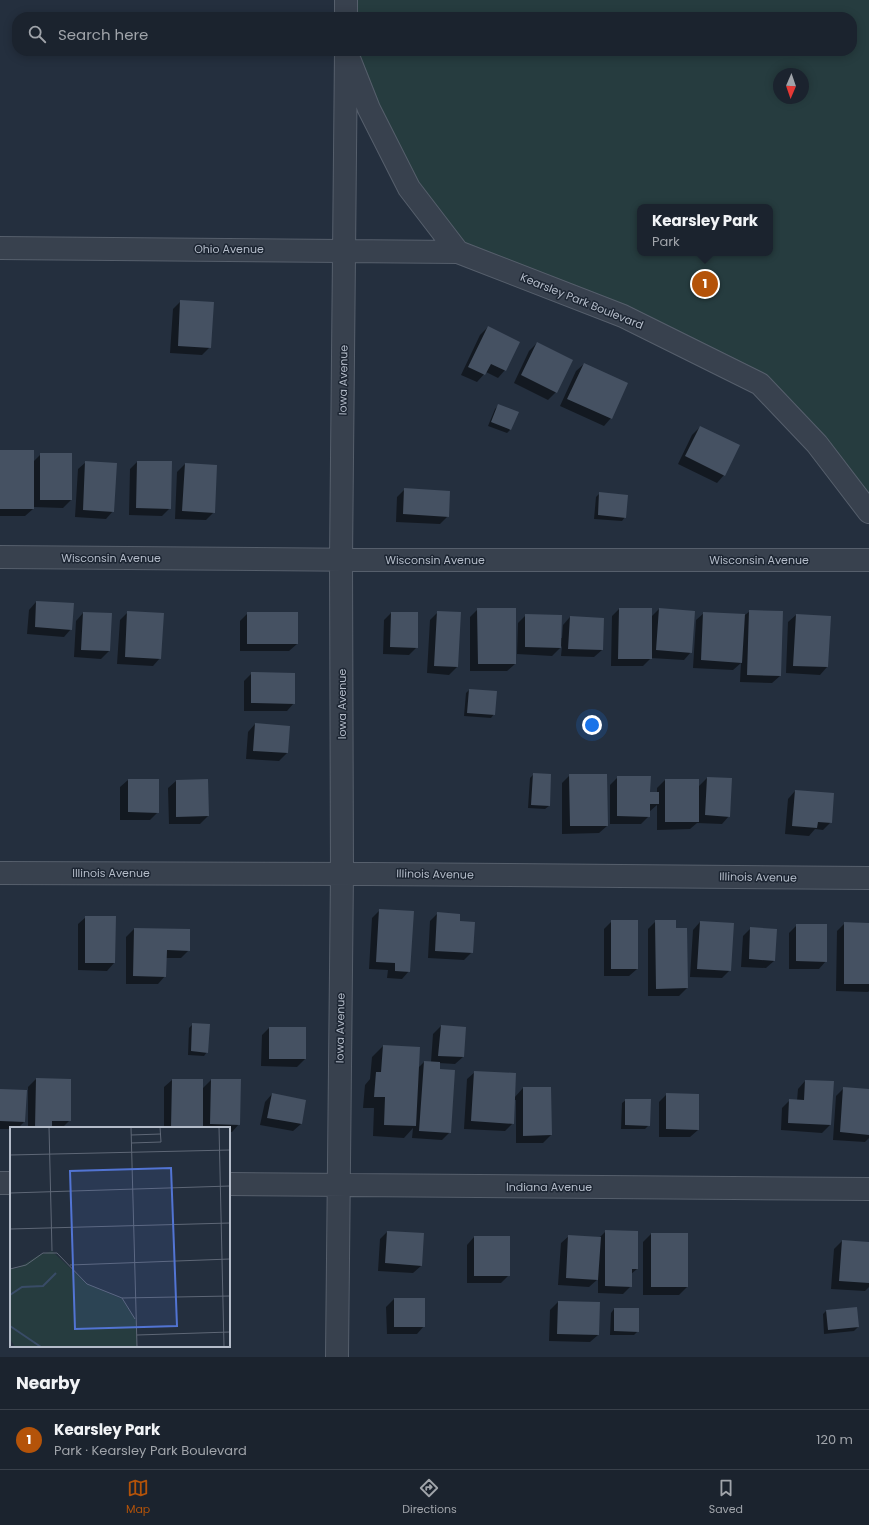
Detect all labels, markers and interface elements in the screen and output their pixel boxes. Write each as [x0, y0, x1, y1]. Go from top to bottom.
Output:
search box [12, 12, 857, 56]
icon: search [26, 23, 48, 45]
text: Search here [58, 24, 148, 45]
north arrow [773, 68, 809, 104]
popup [637, 204, 773, 256]
text: Kearsley Park [652, 210, 758, 231]
text: Park [652, 232, 680, 251]
street label: Ohio Avenue [194, 241, 264, 257]
street label: Kearsley Park Boulevard [518, 269, 646, 333]
pin: 1 [692, 269, 718, 299]
street label: Iowa Avenue [334, 344, 352, 415]
street label: Wisconsin Avenue [61, 550, 161, 566]
street label: Wisconsin Avenue [385, 552, 485, 568]
street label: Wisconsin Avenue [709, 552, 809, 568]
street label: Iowa Avenue [334, 669, 350, 739]
your location [582, 715, 602, 735]
street label: Illinois Avenue [72, 865, 150, 881]
street label: Illinois Avenue [396, 865, 474, 883]
street label: Illinois Avenue [719, 868, 797, 886]
street label: Iowa Avenue [331, 992, 349, 1063]
inset map [10, 1127, 230, 1347]
street label: Indiana Avenue [506, 1179, 592, 1195]
text: Nearby [16, 1371, 80, 1395]
text: Kearsley Park [54, 1419, 160, 1440]
text: 1 [27, 1430, 31, 1449]
text: 120 m [816, 1430, 853, 1449]
text: Park · Kearsley Park Boulevard [54, 1441, 247, 1460]
tab: Map [126, 1477, 150, 1518]
tab: Directions [402, 1477, 457, 1518]
tab: Saved [709, 1477, 743, 1518]

